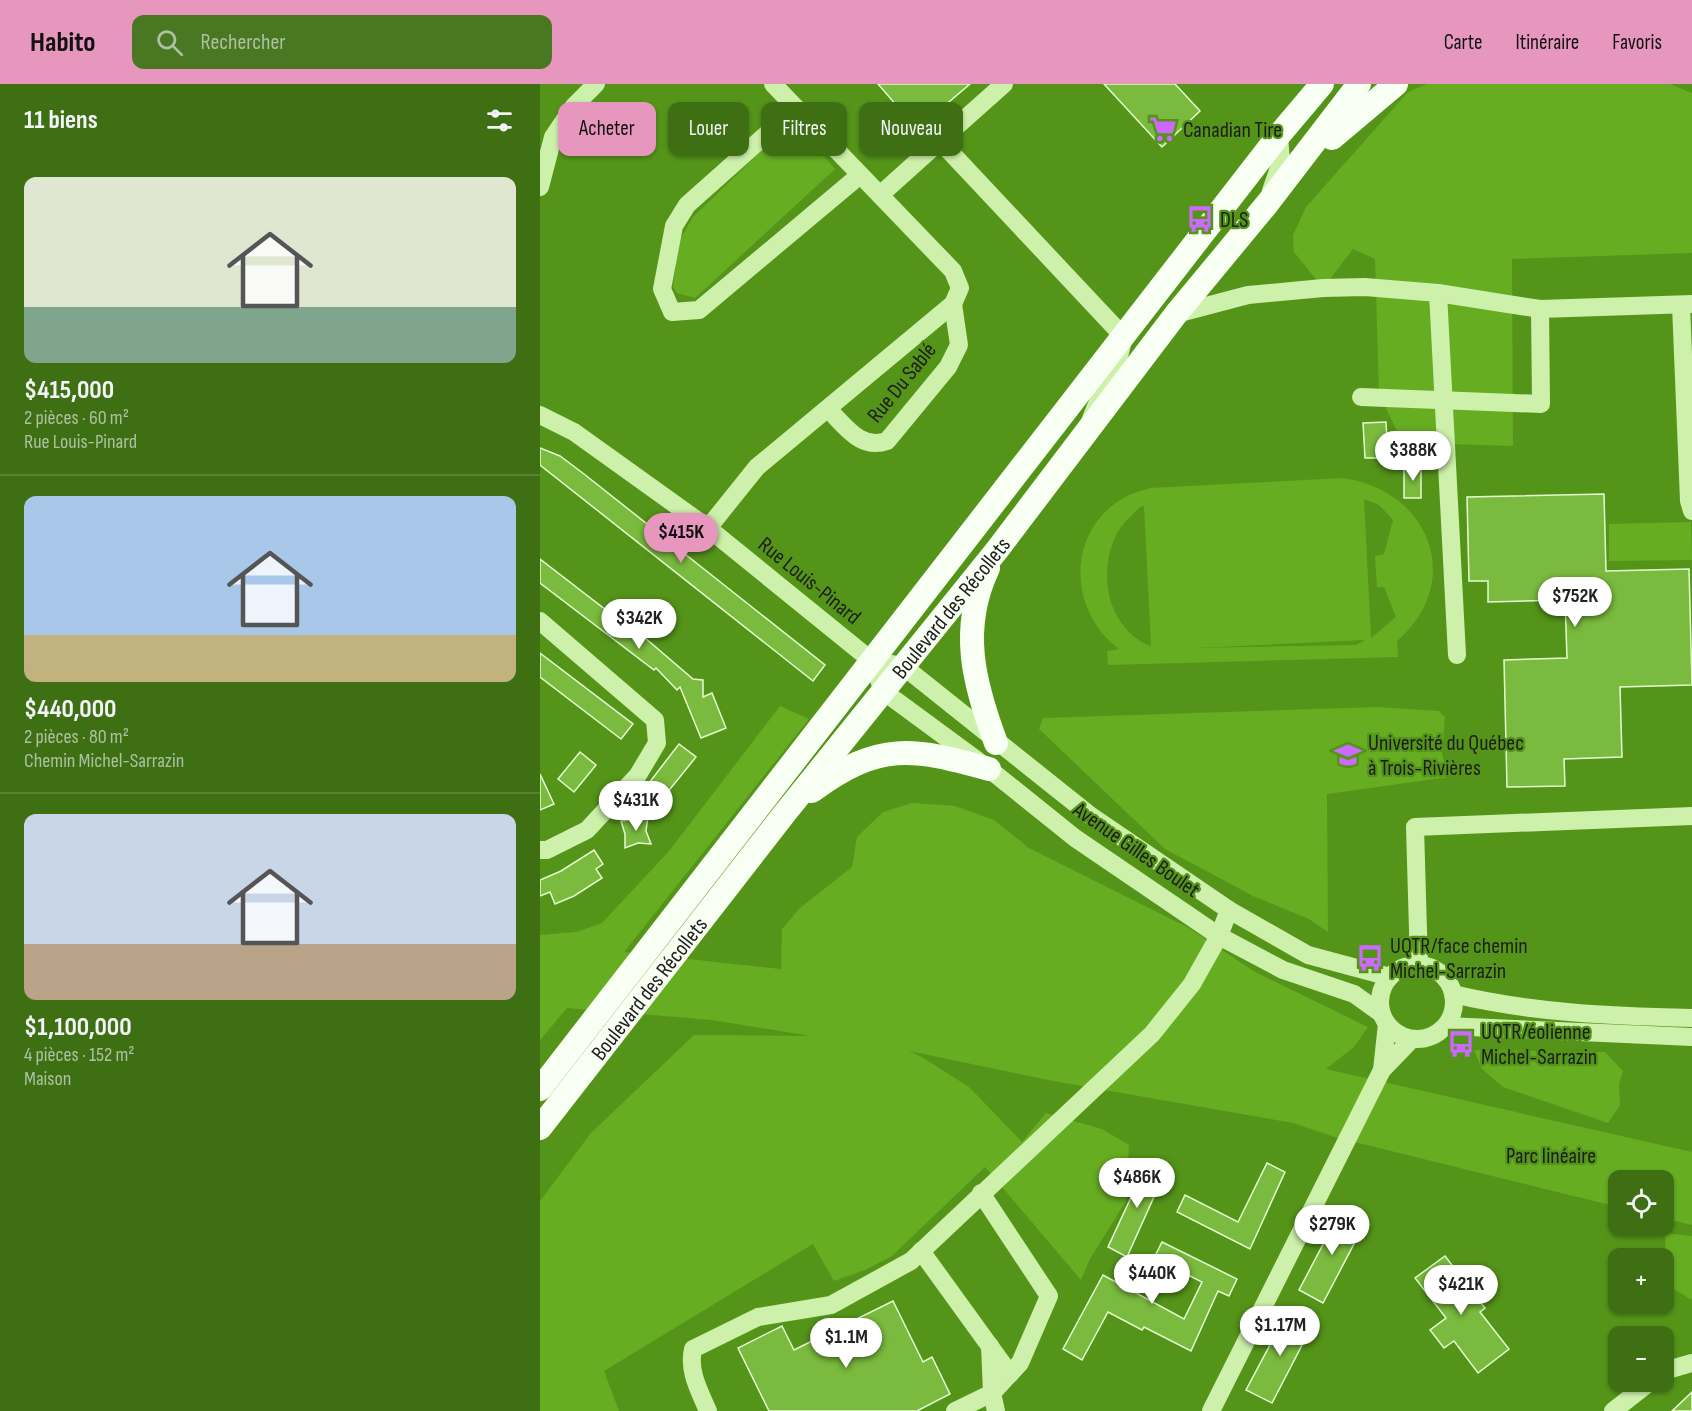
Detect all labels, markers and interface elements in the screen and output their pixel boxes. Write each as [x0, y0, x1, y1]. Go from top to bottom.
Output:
search box [132, 15, 552, 69]
text: Habito [30, 26, 96, 59]
icon: search [153, 26, 186, 59]
text: Rechercher [201, 29, 286, 56]
text: Carte [1444, 30, 1483, 55]
text: Itinéraire [1516, 30, 1579, 55]
text: Favoris [1612, 30, 1662, 55]
chip: Acheter [558, 102, 656, 156]
chip: Louer [668, 102, 749, 156]
chip: Filtres [761, 102, 847, 156]
chip: Nouveau [859, 102, 963, 156]
icon: filters [483, 104, 516, 137]
text: 11 biens [24, 105, 98, 136]
supermarket icon: Canadian Tire [1148, 114, 1178, 144]
place label: Canadian Tire [1183, 117, 1282, 144]
bus stop icon: DLS [1185, 204, 1215, 234]
place label: DLS [1220, 207, 1248, 234]
icon: home [216, 216, 324, 324]
street label: Rue Du Sablé [862, 337, 943, 428]
text: $415,000 [24, 375, 114, 406]
text: 2 pièces · 60 m² [24, 406, 129, 430]
text: Rue Louis-Pinard [24, 430, 137, 454]
pin: $388K [1371, 431, 1455, 482]
text: $388K [1389, 438, 1437, 462]
pin: $415K [639, 513, 723, 564]
text: $415K [658, 520, 704, 544]
street label: Rue Louis-Pinard [752, 532, 866, 631]
street label: Boulevard des Récollets [887, 532, 1017, 685]
icon: home [216, 535, 324, 643]
pin: $752K [1533, 577, 1617, 628]
text: $752K [1552, 584, 1598, 608]
pin: $342K [597, 599, 681, 650]
text: $342K [615, 606, 663, 630]
text: $440,000 [24, 694, 116, 725]
text: 2 pièces · 80 m² [24, 725, 129, 749]
place label: Université du Québec à Trois-Rivières [1368, 730, 1524, 782]
school or university icon: Université du Québec à Trois-Rivières [1333, 740, 1363, 770]
text: Chemin Michel-Sarrazin [24, 749, 184, 773]
pin: $431K [594, 781, 678, 832]
text: $431K [613, 788, 659, 812]
street label: Avenue Gilles Boulet [1067, 796, 1205, 904]
icon: home [216, 853, 324, 961]
street label: Boulevard des Récollets [586, 912, 714, 1066]
place label: UQTR/face chemin Michel-Sarrazin [1390, 933, 1528, 985]
bus stop icon: UQTR/face chemin Michel-Sarrazin [1355, 943, 1385, 973]
text: $1,100,000 [24, 1012, 132, 1043]
place label: UQTR/éolienne Michel-Sarrazin [1481, 1019, 1597, 1071]
bus stop icon: UQTR/éolienne Michel-Sarrazin [1446, 1029, 1476, 1059]
text: 4 pièces · 152 m² [24, 1043, 135, 1067]
text: Maison [24, 1067, 71, 1091]
park label: Parc linéaire [1506, 1143, 1596, 1170]
pin: $486K [1095, 1158, 1179, 1209]
text: $486K [1113, 1165, 1161, 1189]
map controls [1608, 1170, 1674, 1392]
button: locate [1608, 1170, 1674, 1236]
pin: $279K [1290, 1205, 1374, 1256]
text: $279K [1308, 1212, 1356, 1236]
button: + [1608, 1248, 1674, 1314]
pin: $440K [1110, 1254, 1194, 1305]
text: $440K [1128, 1261, 1176, 1285]
pin: $421K [1419, 1265, 1503, 1316]
text: $421K [1438, 1272, 1484, 1296]
pin: $1.17M [1231, 1306, 1329, 1357]
text: $1.17M [1254, 1313, 1306, 1337]
pin: $1.1M [804, 1318, 888, 1369]
text: $1.1M [824, 1325, 868, 1349]
button: − [1608, 1326, 1674, 1392]

